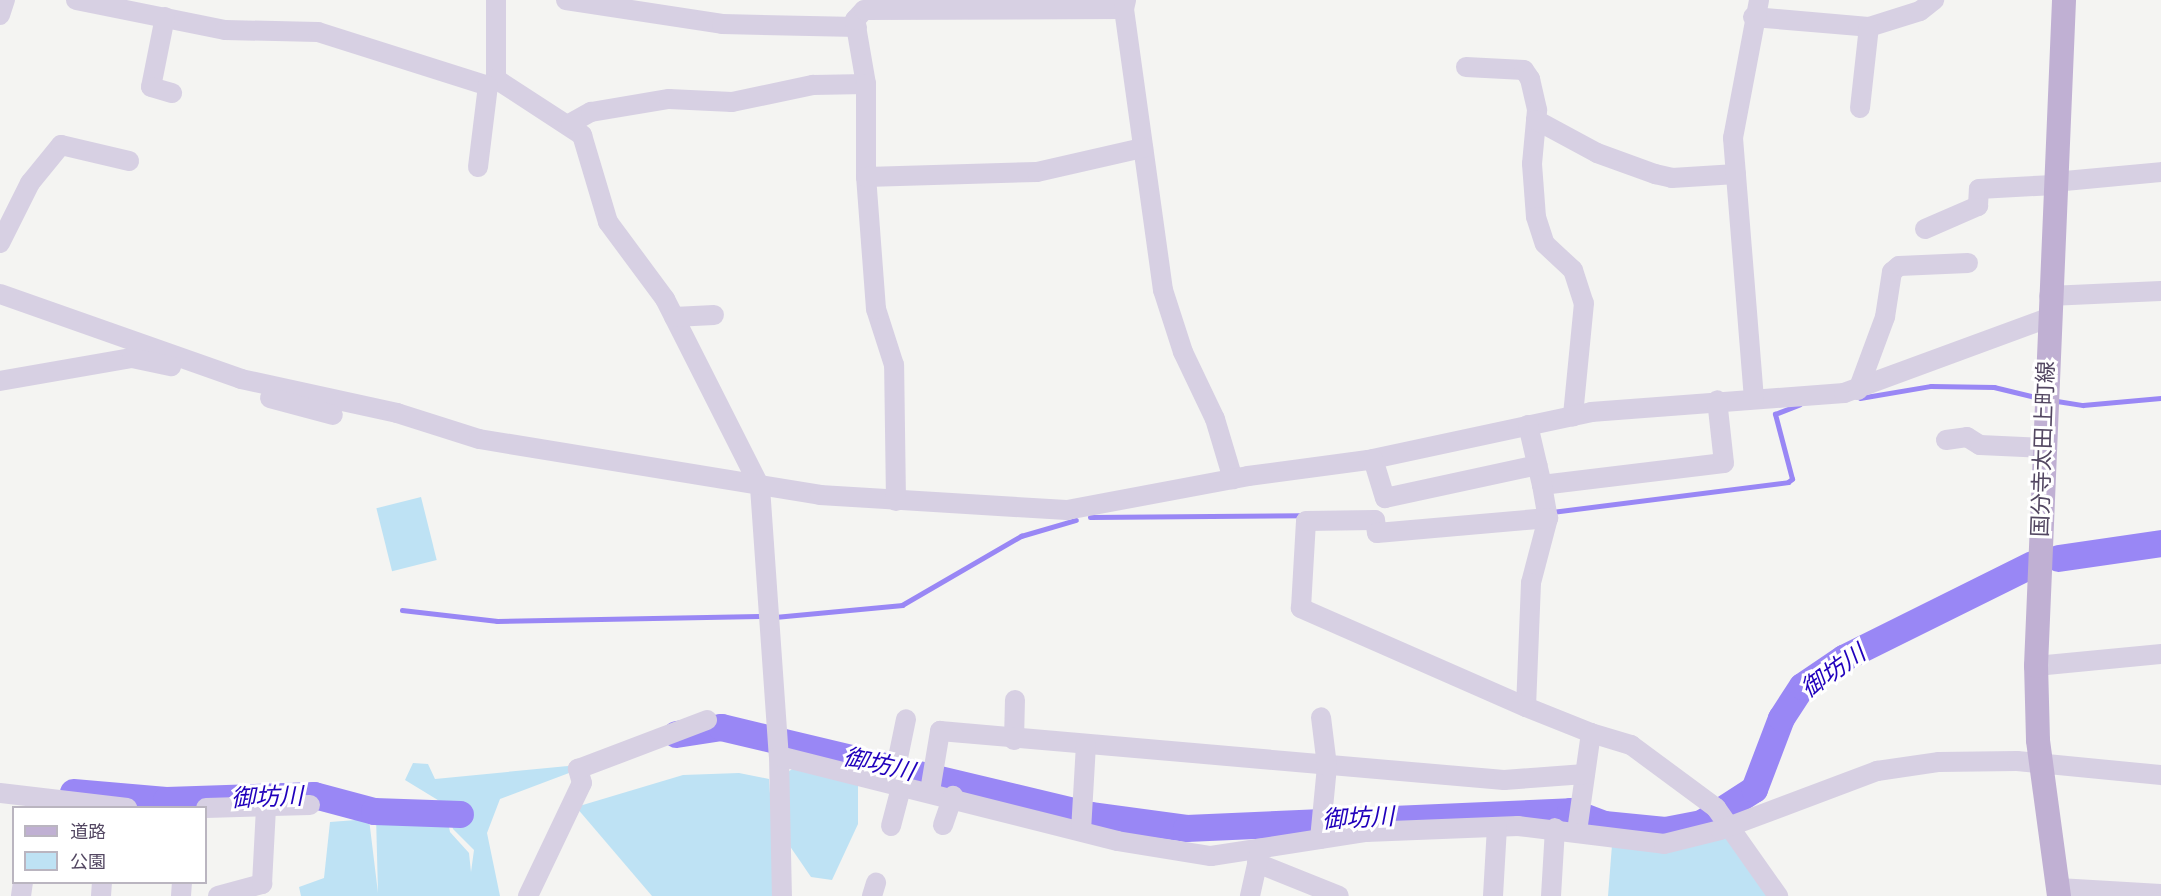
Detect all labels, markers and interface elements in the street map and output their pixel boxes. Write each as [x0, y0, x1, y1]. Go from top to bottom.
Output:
street label: 国分寺太田上町線 [2027, 361, 2059, 537]
water label: 御坊川 [1795, 639, 1871, 703]
water label: 御坊川 [841, 742, 917, 786]
water label: 御坊川 [231, 781, 303, 813]
water label: 御坊川 [1321, 802, 1395, 834]
legend [12, 806, 207, 884]
text: 道路 [70, 819, 106, 845]
text: 公園 [70, 849, 106, 875]

